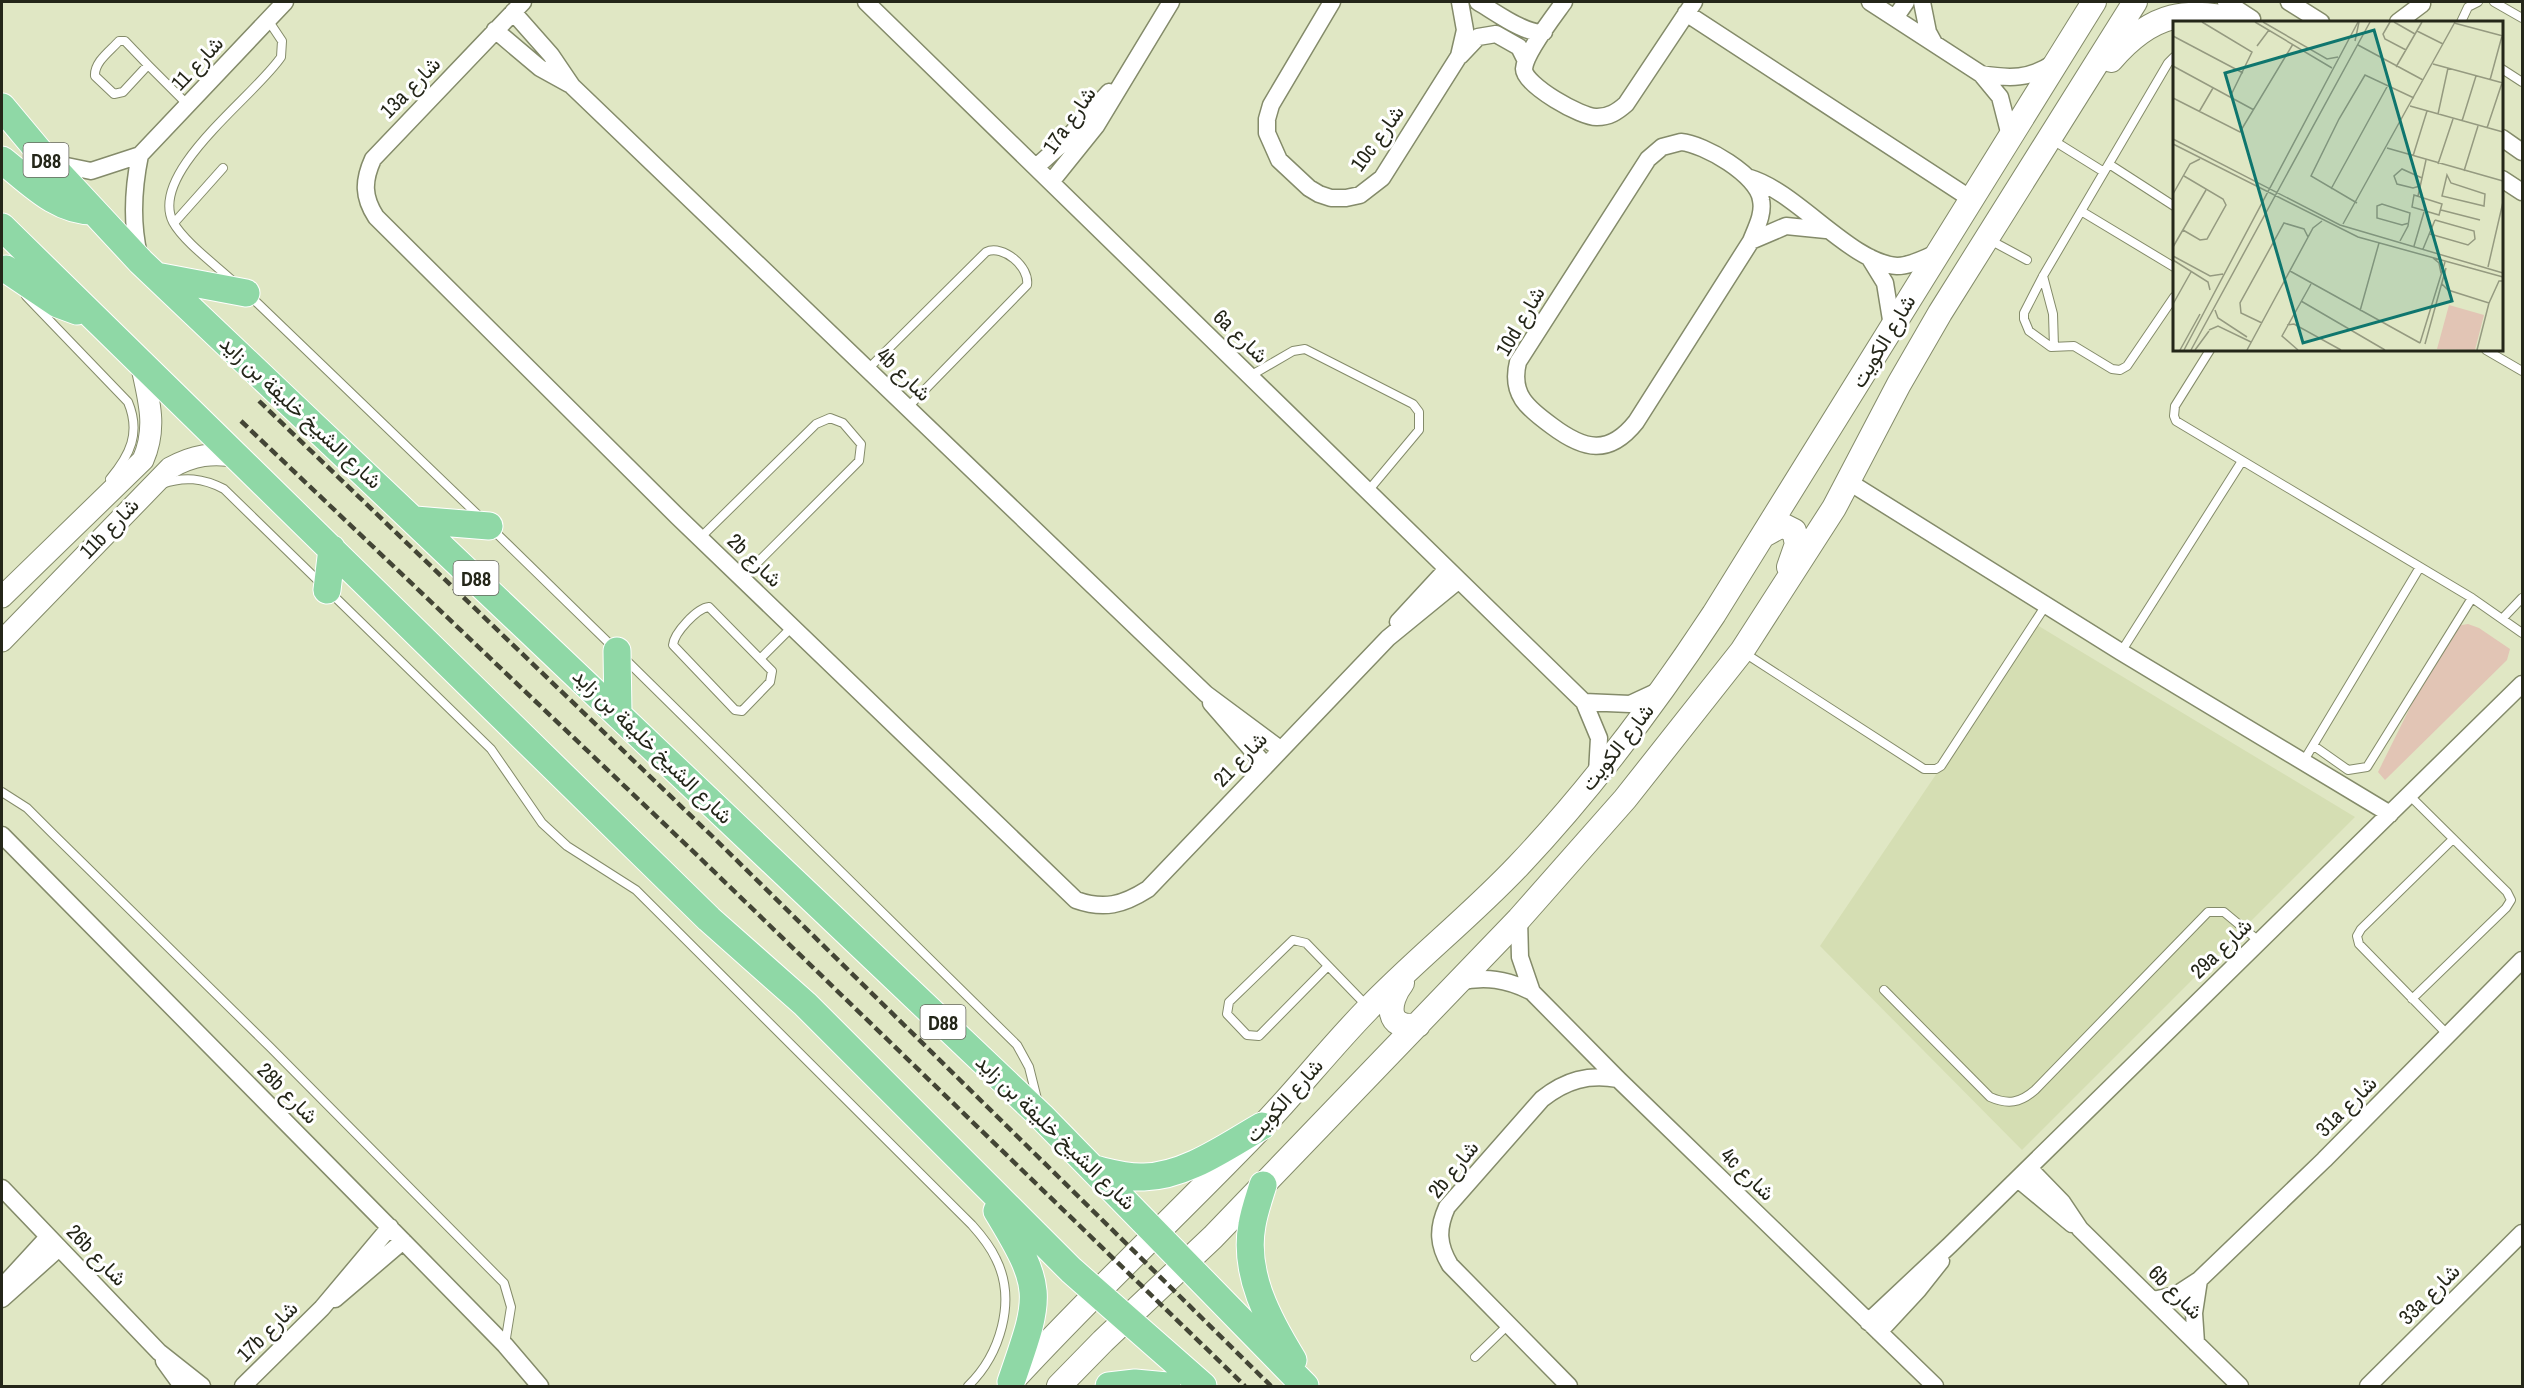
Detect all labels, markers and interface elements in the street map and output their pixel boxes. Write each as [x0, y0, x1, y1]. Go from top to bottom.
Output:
inset map [2173, 21, 2503, 351]
street label: شارع 11 [164, 29, 230, 97]
street label: 13a شارع [373, 50, 447, 124]
street label: 17a شارع [1035, 81, 1103, 159]
street label: 10c شارع [1343, 99, 1411, 177]
road number: D88 [24, 143, 68, 177]
street label: 10d شارع [1488, 281, 1552, 361]
street label: شارع الكويت [1844, 289, 1922, 393]
street label: 6a شارع [1207, 303, 1275, 369]
street label: شارع الشيخ خليفة بن زايد [213, 329, 389, 495]
street label: 4b شارع [870, 341, 938, 407]
street label: 11b شارع [73, 491, 145, 565]
street label: 2b شارع [721, 527, 789, 593]
road number: D88 [454, 561, 498, 595]
street label: شارع الشيخ خليفة بن زايد [566, 662, 740, 830]
street label: شارع الكويت [1574, 697, 1660, 797]
street label: شارع 21 [1207, 725, 1273, 793]
street label: 29a شارع [2184, 911, 2258, 985]
road number: D88 [920, 1005, 966, 1039]
street label: شارع الشيخ خليفة بن زايد [969, 1048, 1143, 1216]
street label: شارع الكويت [1238, 1052, 1330, 1148]
street label: 28b شارع [251, 1056, 325, 1130]
street label: 31a شارع [2309, 1069, 2383, 1143]
street label: 2b شارع [1421, 1134, 1485, 1204]
street label: 4c شارع [1714, 1141, 1782, 1207]
street label: 26b شارع [60, 1218, 134, 1292]
street label: 33a شارع [2392, 1257, 2466, 1331]
street label: 6b شارع [2142, 1258, 2210, 1326]
street label: 17b شارع [230, 1294, 304, 1368]

